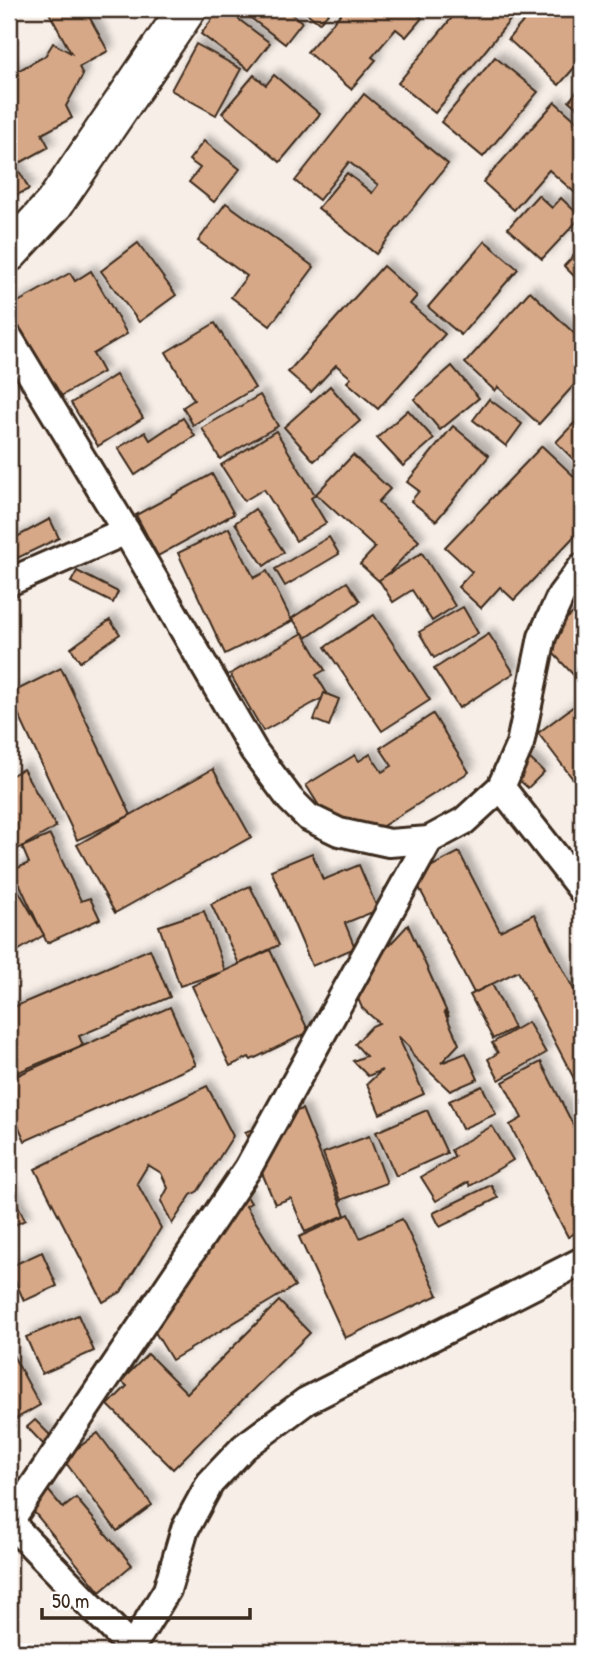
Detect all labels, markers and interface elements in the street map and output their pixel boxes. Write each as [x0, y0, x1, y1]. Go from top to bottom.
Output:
scale bar [42, 1577, 250, 1621]
text: 50 m [52, 1586, 89, 1615]

